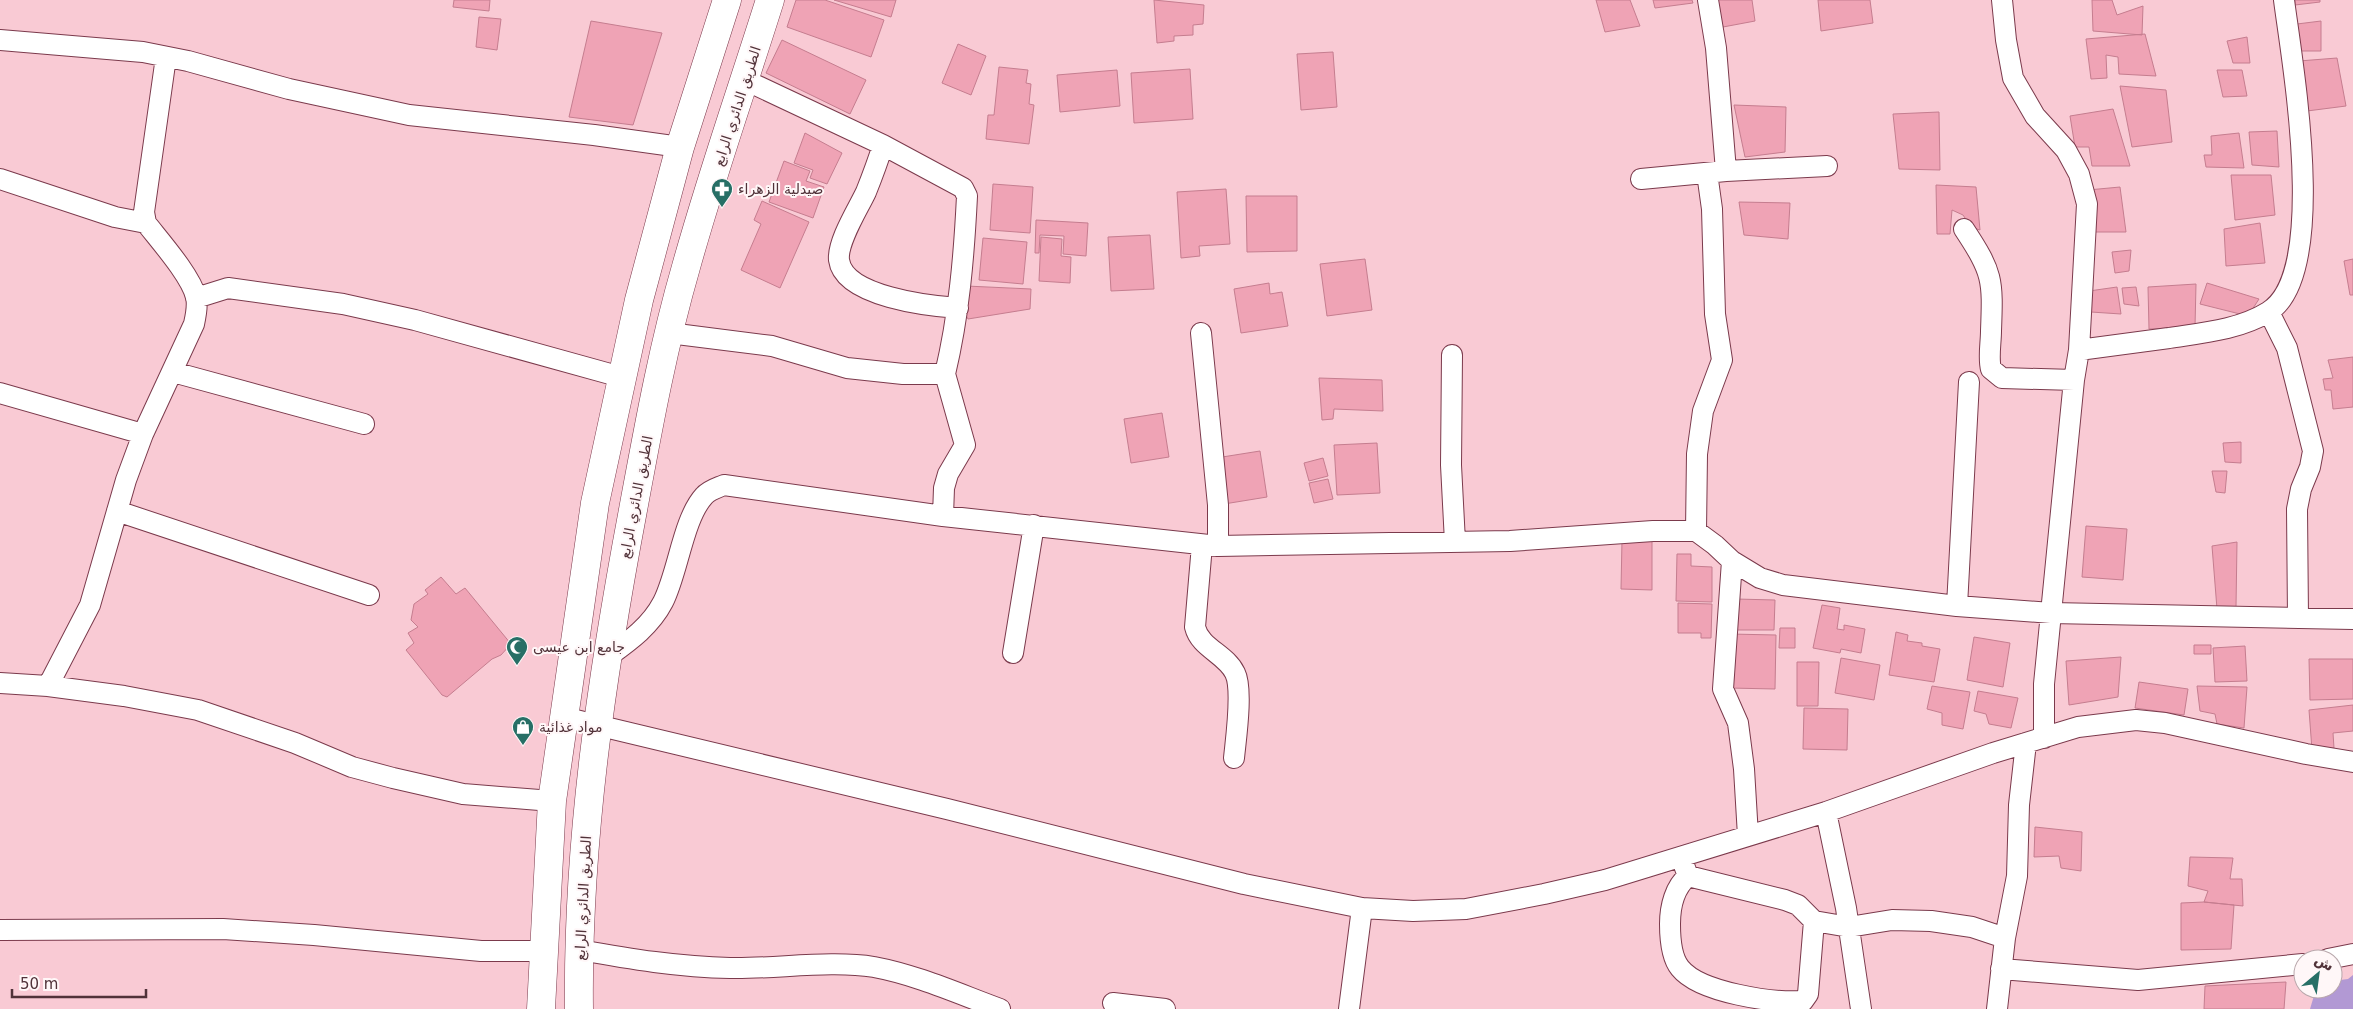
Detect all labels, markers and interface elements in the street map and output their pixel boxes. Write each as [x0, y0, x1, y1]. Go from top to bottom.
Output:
street label: الطريق الدائري الرابع [710, 44, 765, 168]
pharmacy icon: صيدلية الزهراء [710, 177, 734, 208]
place label: صيدلية الزهراء [738, 181, 823, 198]
street label: الطريق الدائري الرابع [616, 434, 657, 560]
mosque icon: جامع ابن عيسى [505, 635, 529, 666]
place label: جامع ابن عيسى [533, 639, 625, 656]
shop icon: مواد غذائية [511, 715, 535, 746]
place label: مواد غذائية [539, 719, 603, 736]
street label: الطريق الدائري الرابع [572, 835, 595, 961]
north arrow [2293, 949, 2343, 999]
text: ش [2312, 951, 2337, 974]
scale bar [12, 966, 146, 998]
text: 50 m [20, 975, 58, 993]

